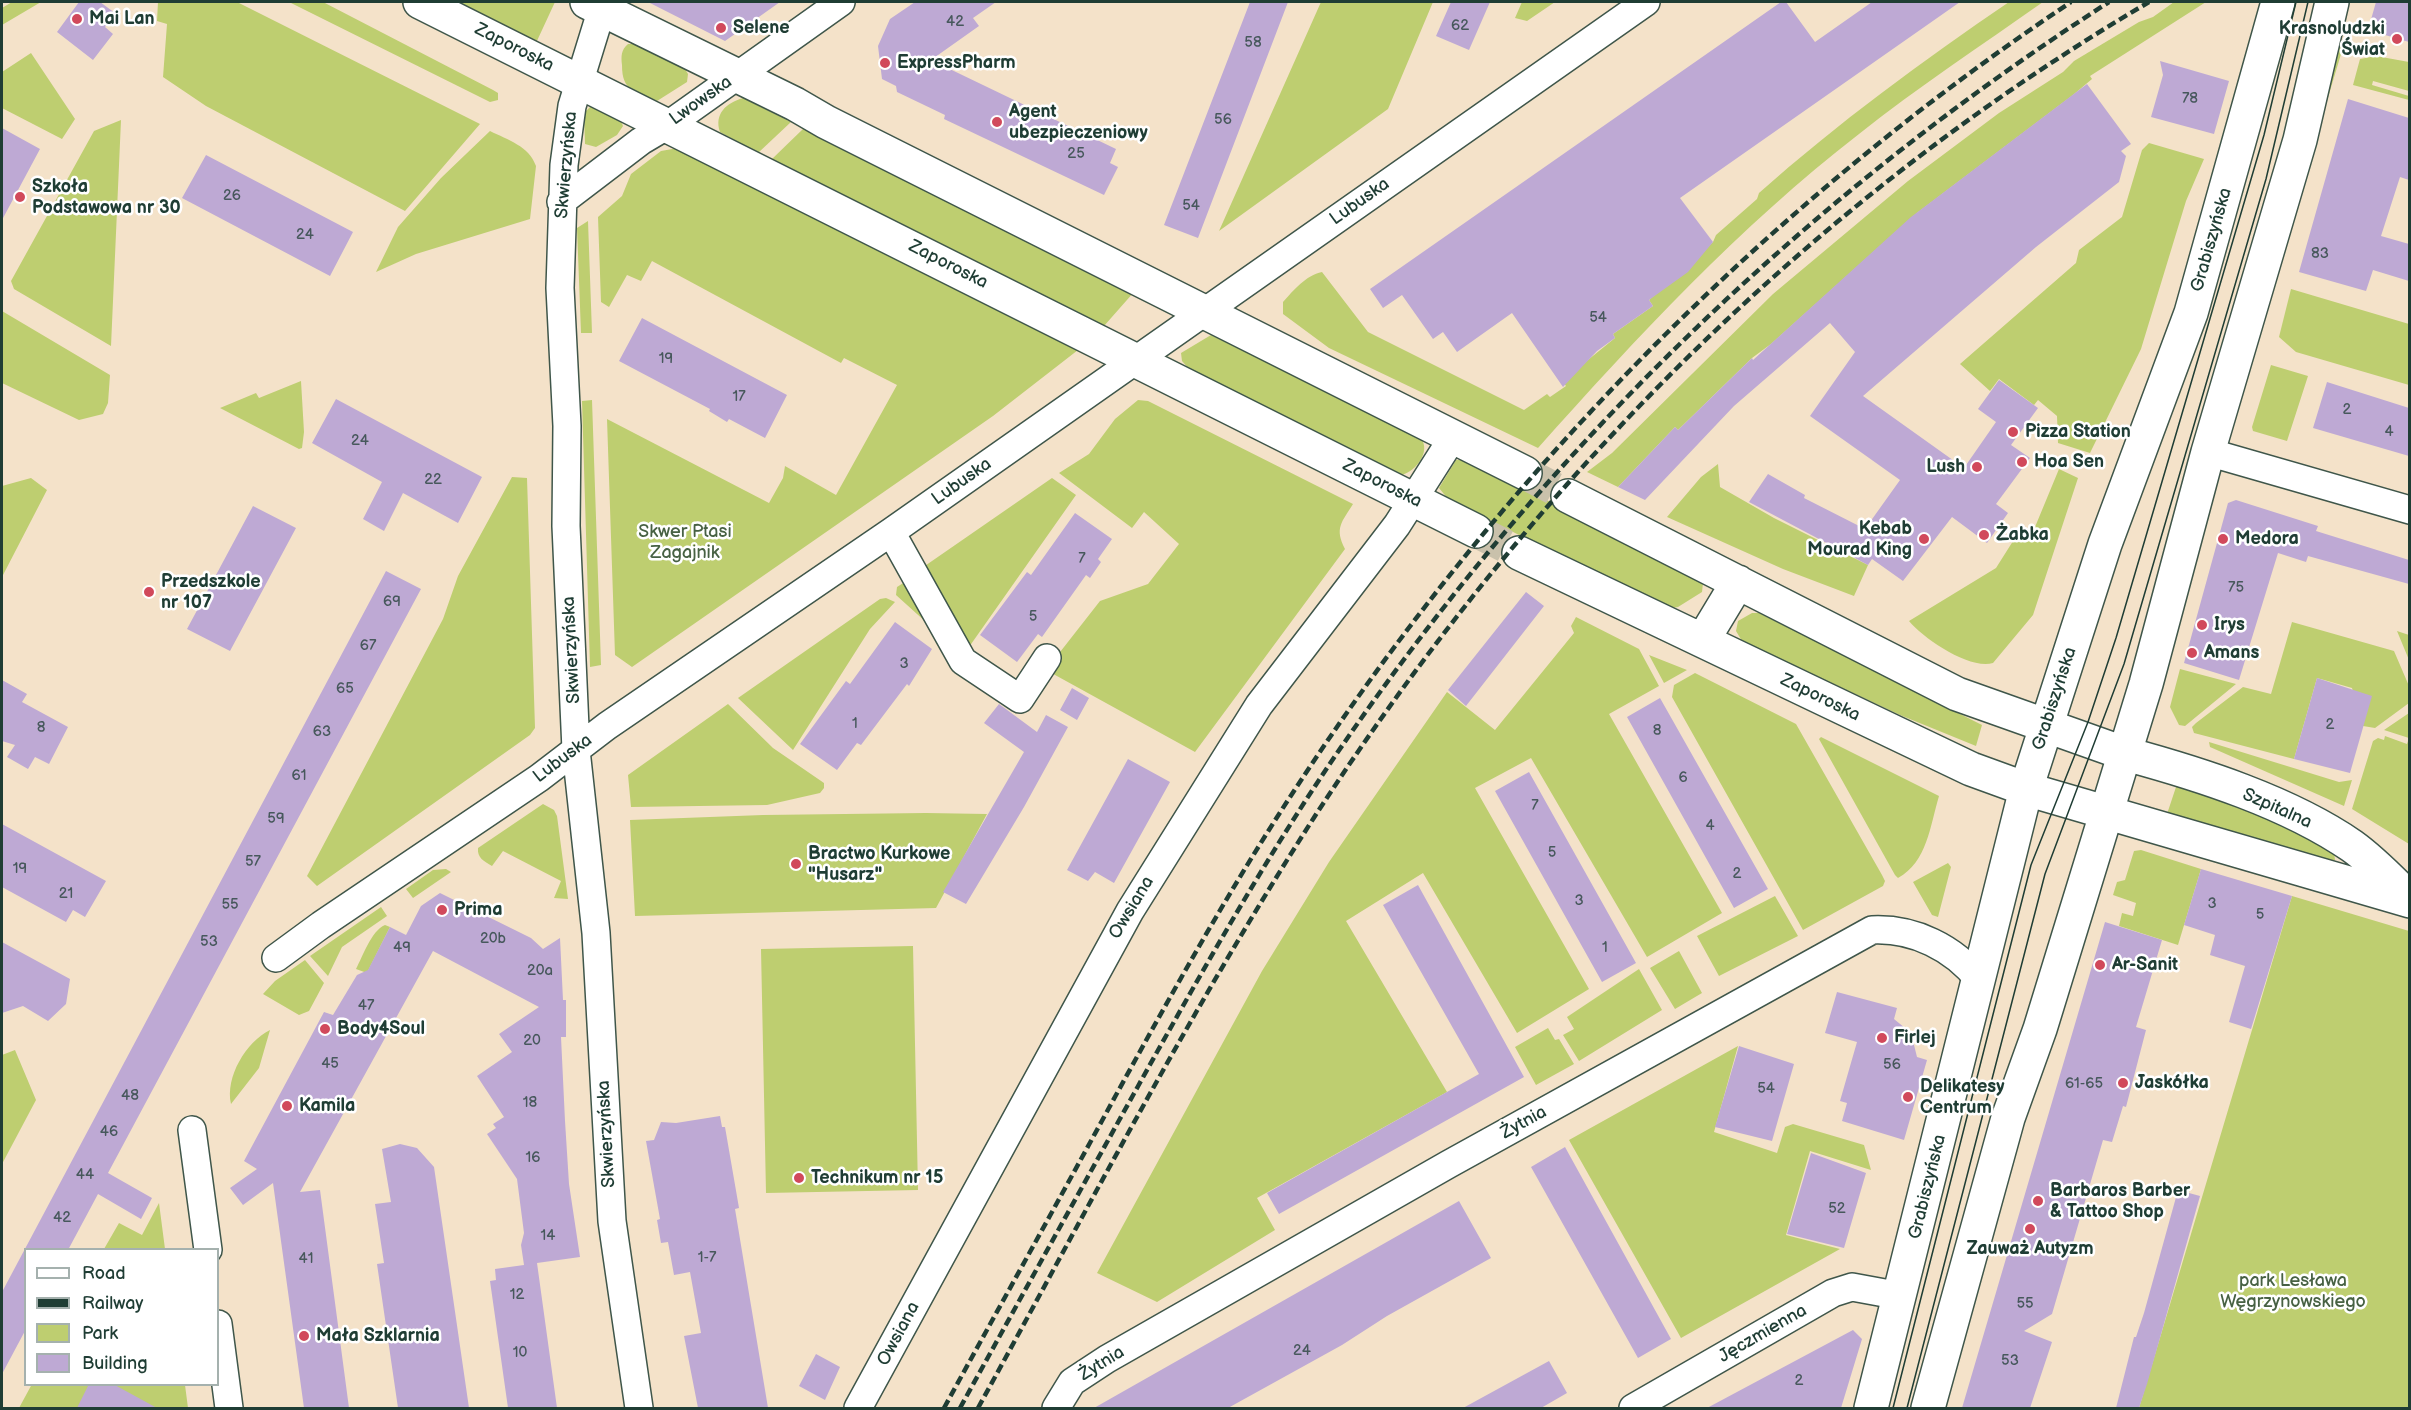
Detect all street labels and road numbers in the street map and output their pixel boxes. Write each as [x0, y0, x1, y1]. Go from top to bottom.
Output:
street label: Zaporoska [471, 19, 557, 77]
street label: Lwowska [666, 72, 736, 130]
street label: Skwierzyńska [552, 110, 582, 220]
street label: Lubuska [1326, 174, 1394, 230]
street label: Grabiszyńska [2187, 186, 2237, 294]
street label: Zaporoska [905, 236, 991, 294]
street label: Lubuska [928, 454, 996, 510]
street label: Zaporoska [1339, 455, 1425, 513]
street label: Skwierzyńska [558, 596, 586, 704]
street label: Grabiszyńska [2028, 645, 2082, 753]
street label: Zaporoska [1777, 669, 1863, 727]
street label: Lubuska [529, 730, 597, 788]
street label: Szpitalna [2239, 784, 2315, 834]
street label: Owsiana [1105, 873, 1159, 943]
street label: Skwierzyńska [593, 1080, 621, 1188]
street label: Żytnia [1497, 1102, 1551, 1144]
street label: Grabiszyńska [1905, 1132, 1951, 1242]
street label: Owsiana [873, 1298, 925, 1370]
street label: Jęczmienna [1715, 1300, 1811, 1368]
street label: Żytnia [1075, 1342, 1129, 1386]

